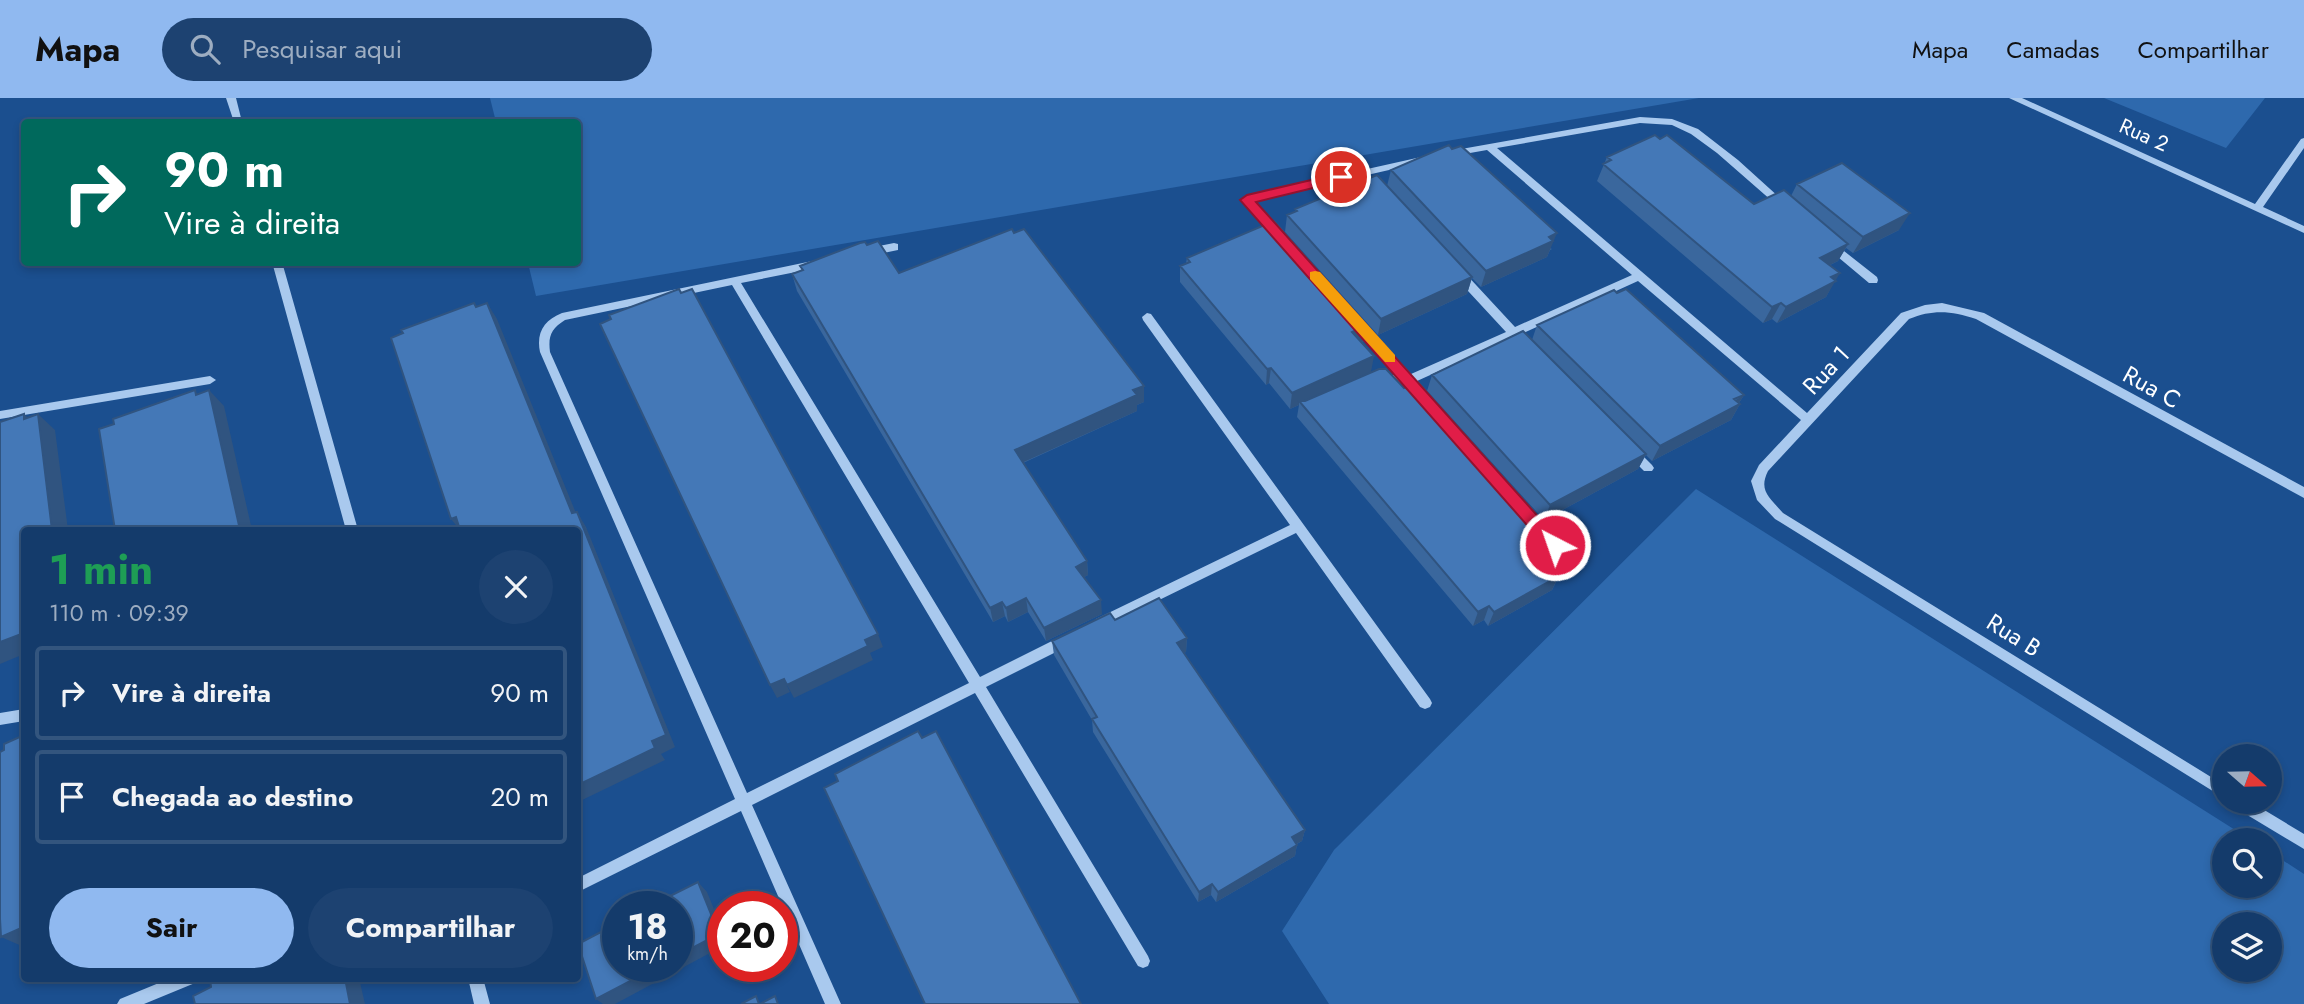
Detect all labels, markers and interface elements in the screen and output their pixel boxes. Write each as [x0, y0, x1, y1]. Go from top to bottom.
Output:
search box [162, 18, 652, 81]
text: Mapa [35, 26, 120, 73]
icon: search [186, 30, 224, 68]
text: Pesquisar aqui [242, 30, 402, 68]
text: Mapa [1912, 32, 1968, 67]
text: Camadas [2006, 32, 2099, 67]
text: Compartilhar [2137, 32, 2269, 67]
street label: Rua 2 [2115, 111, 2173, 159]
text: 90 m [164, 135, 284, 205]
icon: right [49, 147, 140, 238]
pin [1311, 147, 1371, 207]
icon: arrive [1322, 158, 1360, 196]
text: Vire à direita [164, 200, 340, 246]
street label: Rua 1 [1794, 338, 1858, 402]
street label: Rua C [2117, 357, 2187, 417]
position arrow [1518, 508, 1592, 582]
text: 1 min [49, 539, 153, 600]
button: close [479, 550, 553, 624]
text: 110 m · 09:39 [49, 596, 189, 630]
street label: Rua B [1980, 605, 2048, 665]
icon: right [53, 674, 91, 712]
text: Vire à direita [112, 674, 271, 712]
text: 90 m [490, 674, 549, 712]
north arrow [2212, 744, 2282, 814]
map controls [2212, 744, 2282, 982]
icon: arrive [53, 778, 91, 816]
text: Chegada ao destino [112, 778, 353, 816]
text: 20 m [491, 778, 549, 816]
button: search [2212, 828, 2282, 898]
button: Sair [49, 888, 294, 968]
button: Compartilhar [308, 888, 553, 968]
speed limit sign: 20 [707, 891, 798, 982]
text: 18 [628, 902, 667, 952]
button: layers [2212, 912, 2282, 982]
text: km/h [627, 941, 668, 967]

